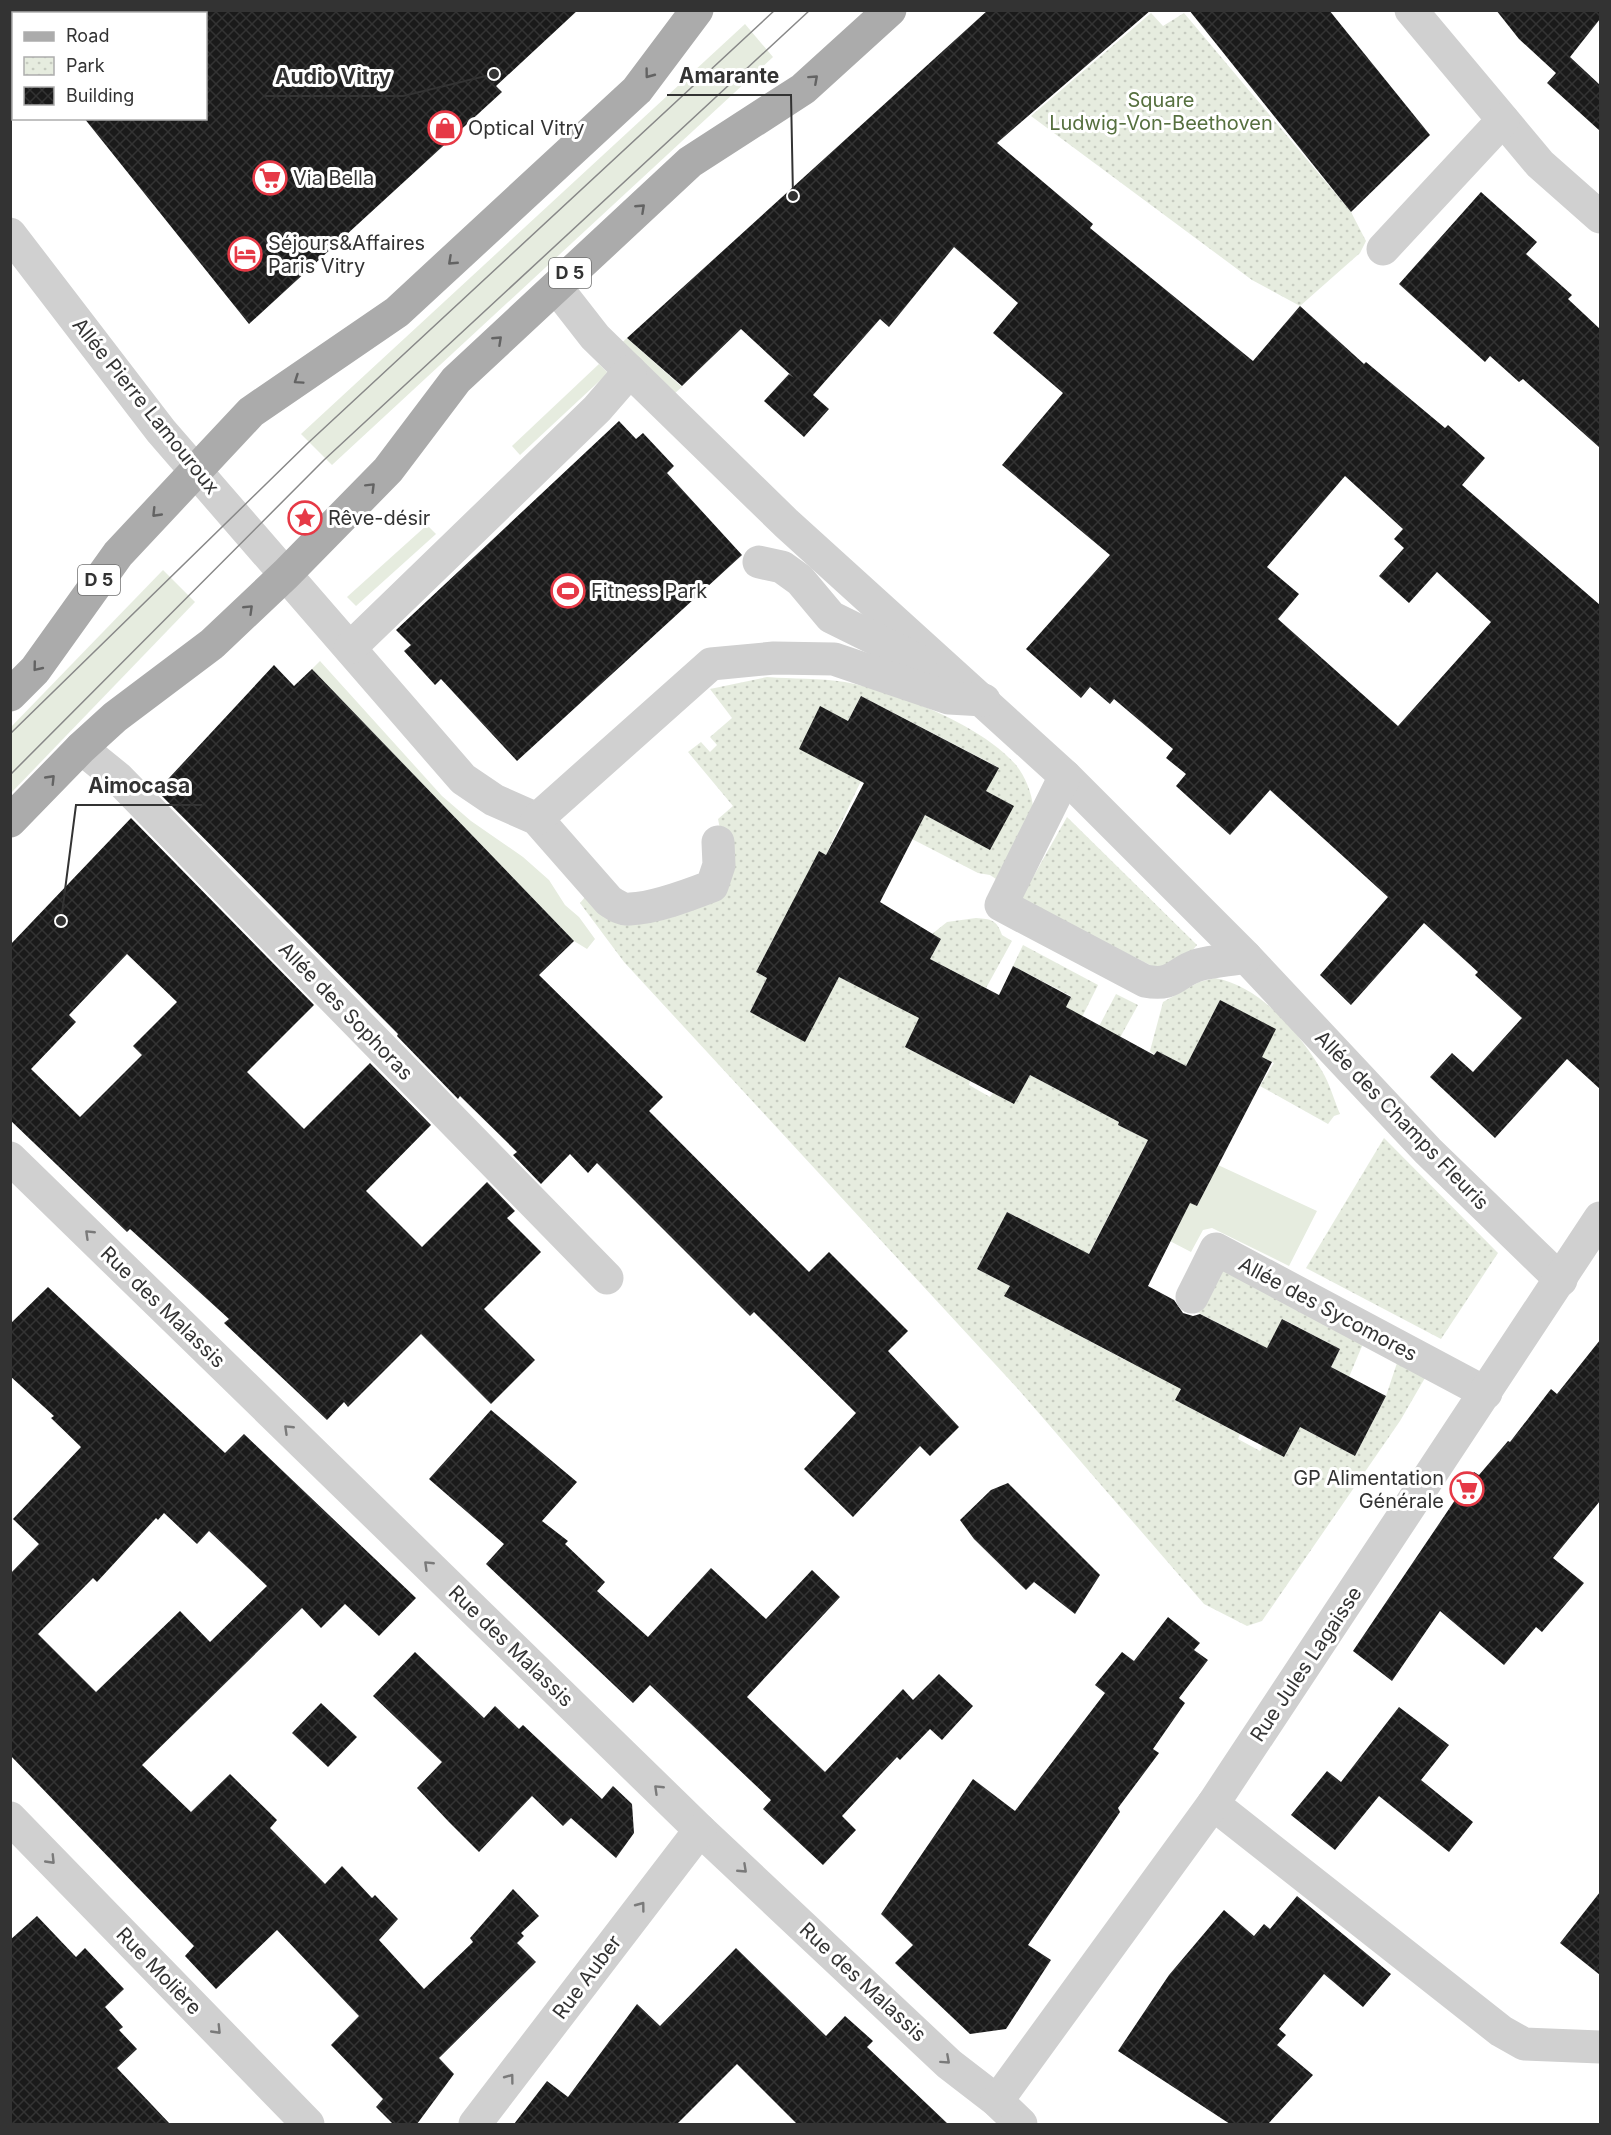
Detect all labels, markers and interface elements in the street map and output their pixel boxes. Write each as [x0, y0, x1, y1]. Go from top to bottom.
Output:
legend [12, 12, 207, 120]
text: Road [66, 25, 109, 46]
text: Park [66, 55, 105, 76]
callout: Amarante [667, 56, 791, 95]
callout: Audio Vitry [263, 57, 403, 96]
text: Amarante [679, 63, 779, 88]
text: Audio Vitry [275, 64, 391, 89]
one-way arrow [645, 67, 656, 78]
one-way arrow [807, 75, 818, 86]
text: Building [66, 85, 134, 106]
park label: Square Ludwig-Von-Beethoven [1049, 88, 1273, 135]
shop icon: Optical Vitry [427, 110, 463, 146]
place label: Optical Vitry [468, 116, 585, 140]
supermarket icon: Via Bella [252, 160, 288, 196]
place label: Via Bella [293, 166, 374, 190]
one-way arrow [634, 204, 645, 215]
place label: Séjours&Affaires Paris Vitry [268, 231, 425, 278]
hotel icon: Séjours&Affaires Paris Vitry [227, 236, 263, 272]
one-way arrow [449, 254, 459, 265]
road number: D 5 [549, 258, 591, 288]
street label: Allée Pierre Lamouroux [67, 313, 225, 499]
one-way arrow [491, 337, 502, 348]
one-way arrow [294, 373, 305, 384]
one-way arrow [363, 484, 374, 495]
place icon: Rêve-désir [287, 500, 323, 536]
one-way arrow [152, 506, 163, 517]
place label: Rêve-désir [328, 506, 431, 530]
road number: D 5 [78, 565, 120, 595]
sports icon: Fitness Park [550, 573, 586, 609]
place label: Fitness Park [591, 579, 707, 603]
one-way arrow [243, 605, 253, 616]
one-way arrow [33, 660, 44, 671]
callout: Aimocasa [76, 766, 202, 805]
text: Aimocasa [88, 773, 190, 798]
one-way arrow [44, 775, 55, 785]
street label: Allée des Sophoras [274, 937, 418, 1085]
street label: Allée des Champs Fleuris [1310, 1026, 1494, 1214]
one-way arrow [85, 1230, 96, 1241]
street label: Rue des Malassis [96, 1241, 230, 1373]
street label: Allée des Sycomores [1235, 1252, 1421, 1366]
one-way arrow [285, 1425, 296, 1436]
place label: GP Alimentation Générale [1293, 1466, 1444, 1513]
supermarket icon: GP Alimentation Générale [1449, 1471, 1485, 1507]
one-way arrow [424, 1561, 435, 1572]
street label: Rue des Malassis [444, 1580, 578, 1712]
street label: Rue Jules Lagaisse [1245, 1582, 1367, 1746]
one-way arrow [654, 1785, 665, 1796]
one-way arrow [44, 1853, 55, 1864]
one-way arrow [736, 1862, 746, 1873]
one-way arrow [634, 1902, 645, 1913]
street label: Rue des Malassis [795, 1917, 931, 2047]
street label: Rue Molière [111, 1922, 207, 2020]
street label: Rue Auber [548, 1930, 627, 2024]
one-way arrow [209, 2023, 220, 2034]
one-way arrow [939, 2053, 950, 2064]
one-way arrow [503, 2074, 514, 2085]

